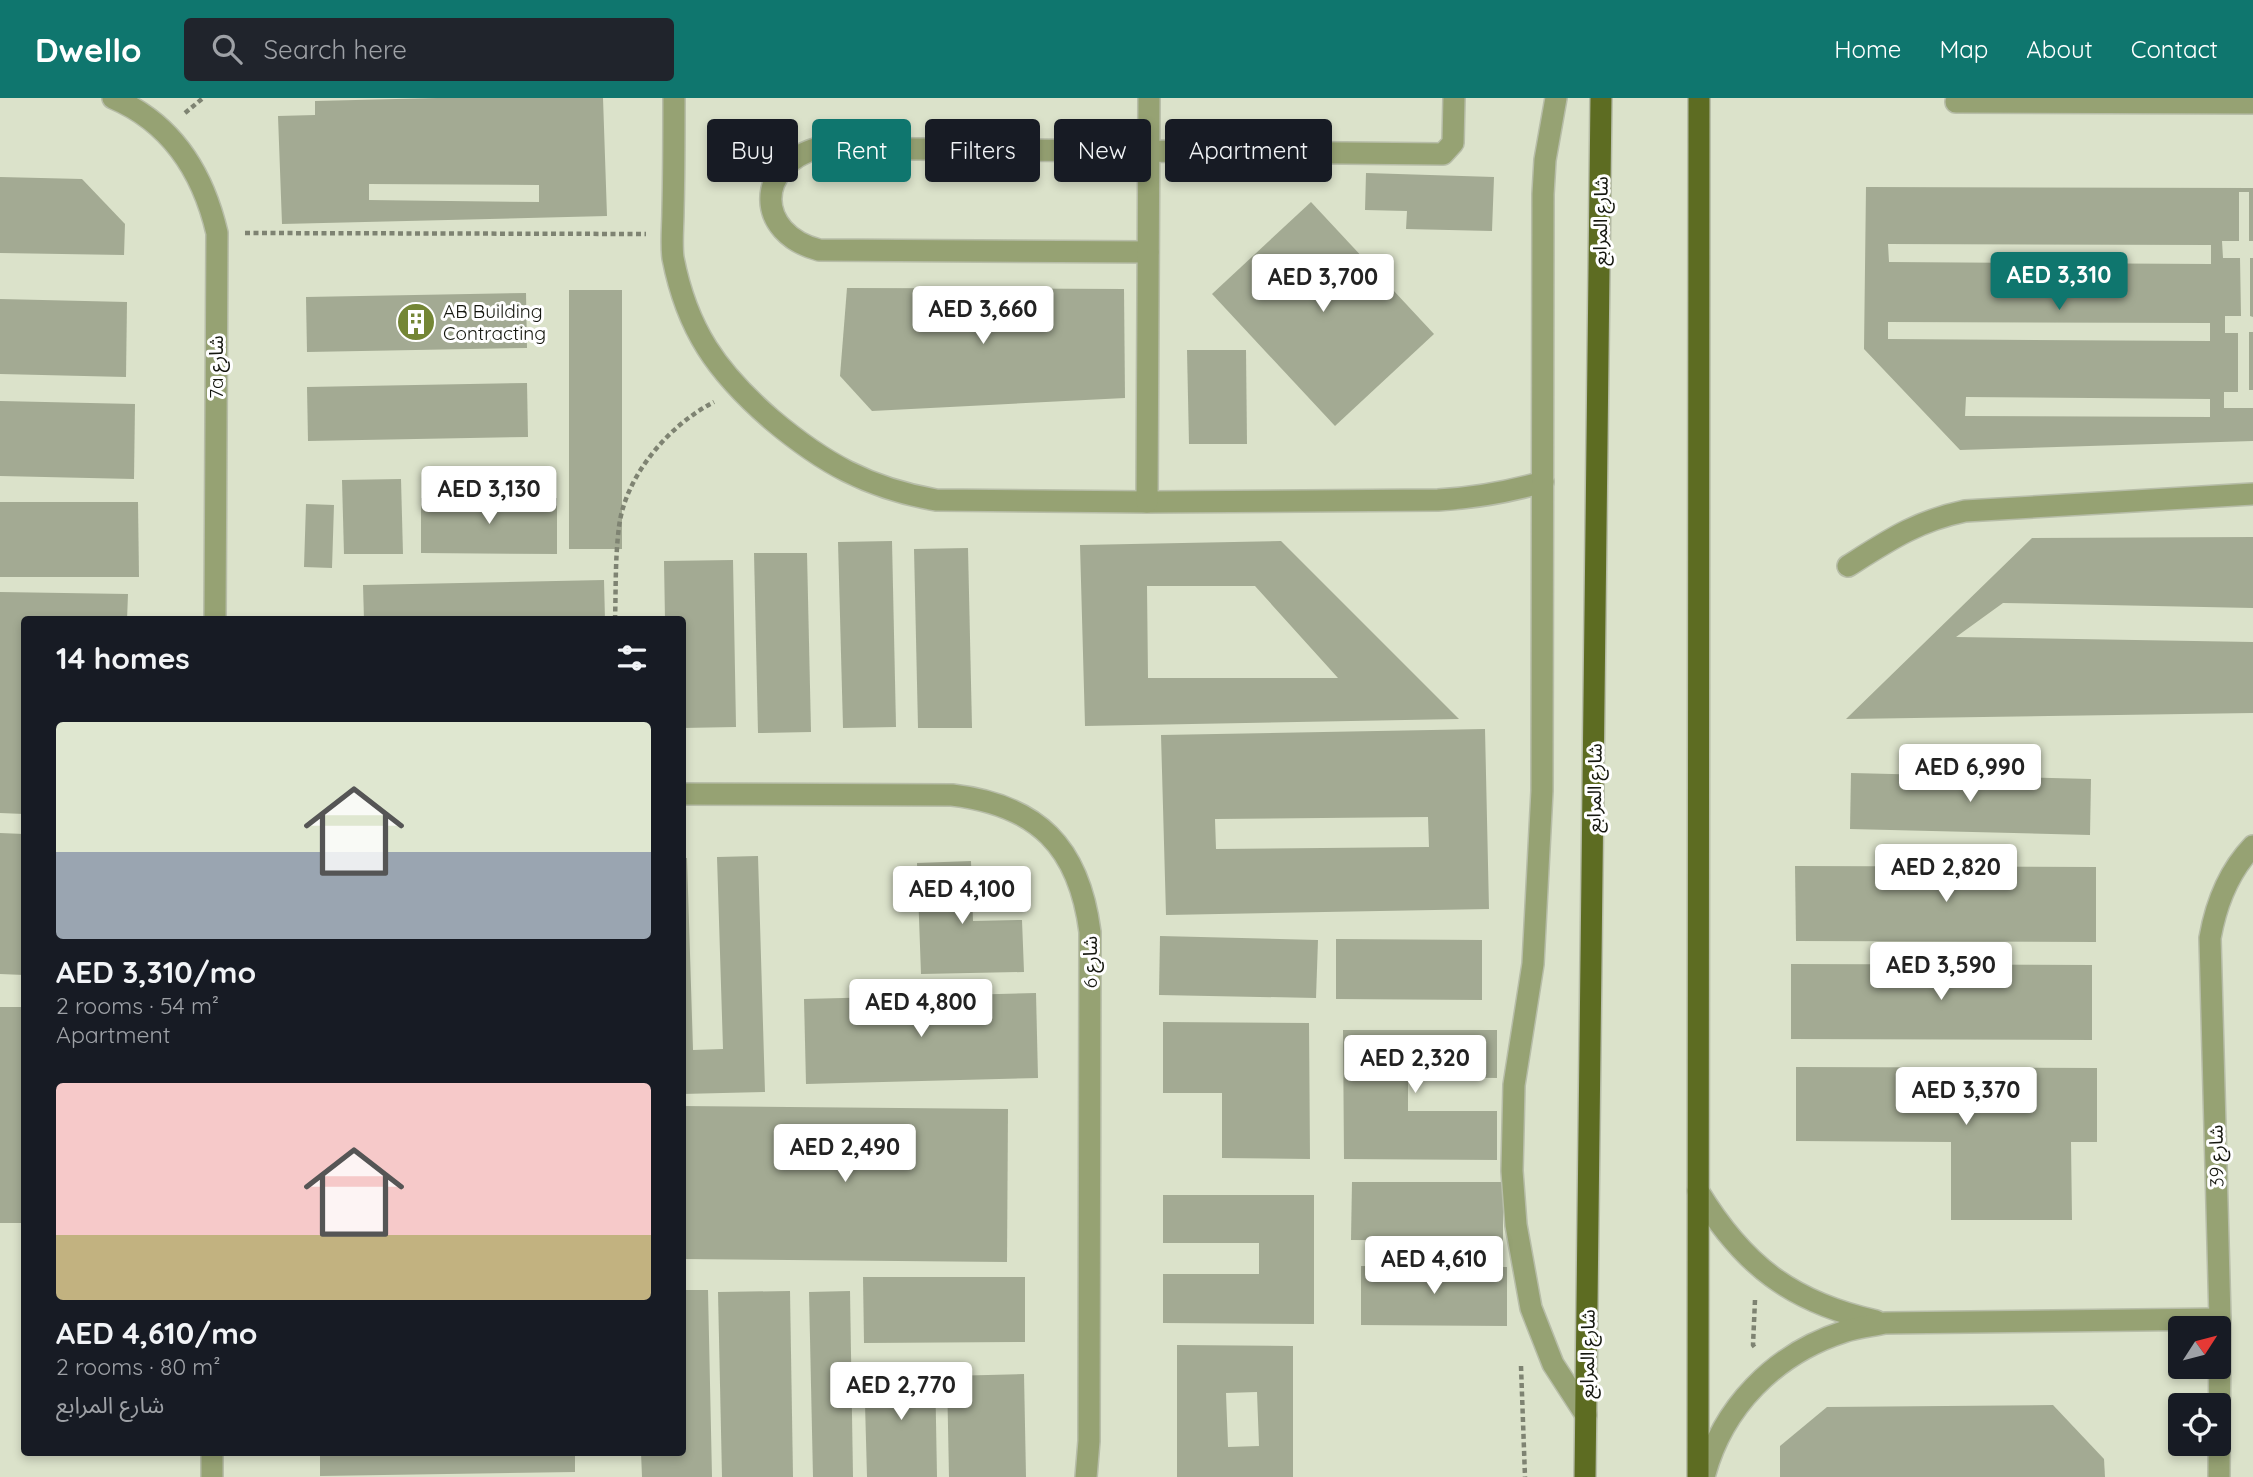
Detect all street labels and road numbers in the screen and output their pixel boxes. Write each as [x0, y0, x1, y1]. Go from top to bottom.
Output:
street label: شارع المرابع [1587, 176, 1616, 266]
street label: 7a شارع [204, 335, 230, 399]
street label: شارع المرابع [1581, 743, 1610, 833]
street label: شارع 6 [1078, 936, 1104, 988]
street label: شارع 39 [2203, 1124, 2231, 1188]
street label: شارع المرابع [1574, 1309, 1603, 1399]

